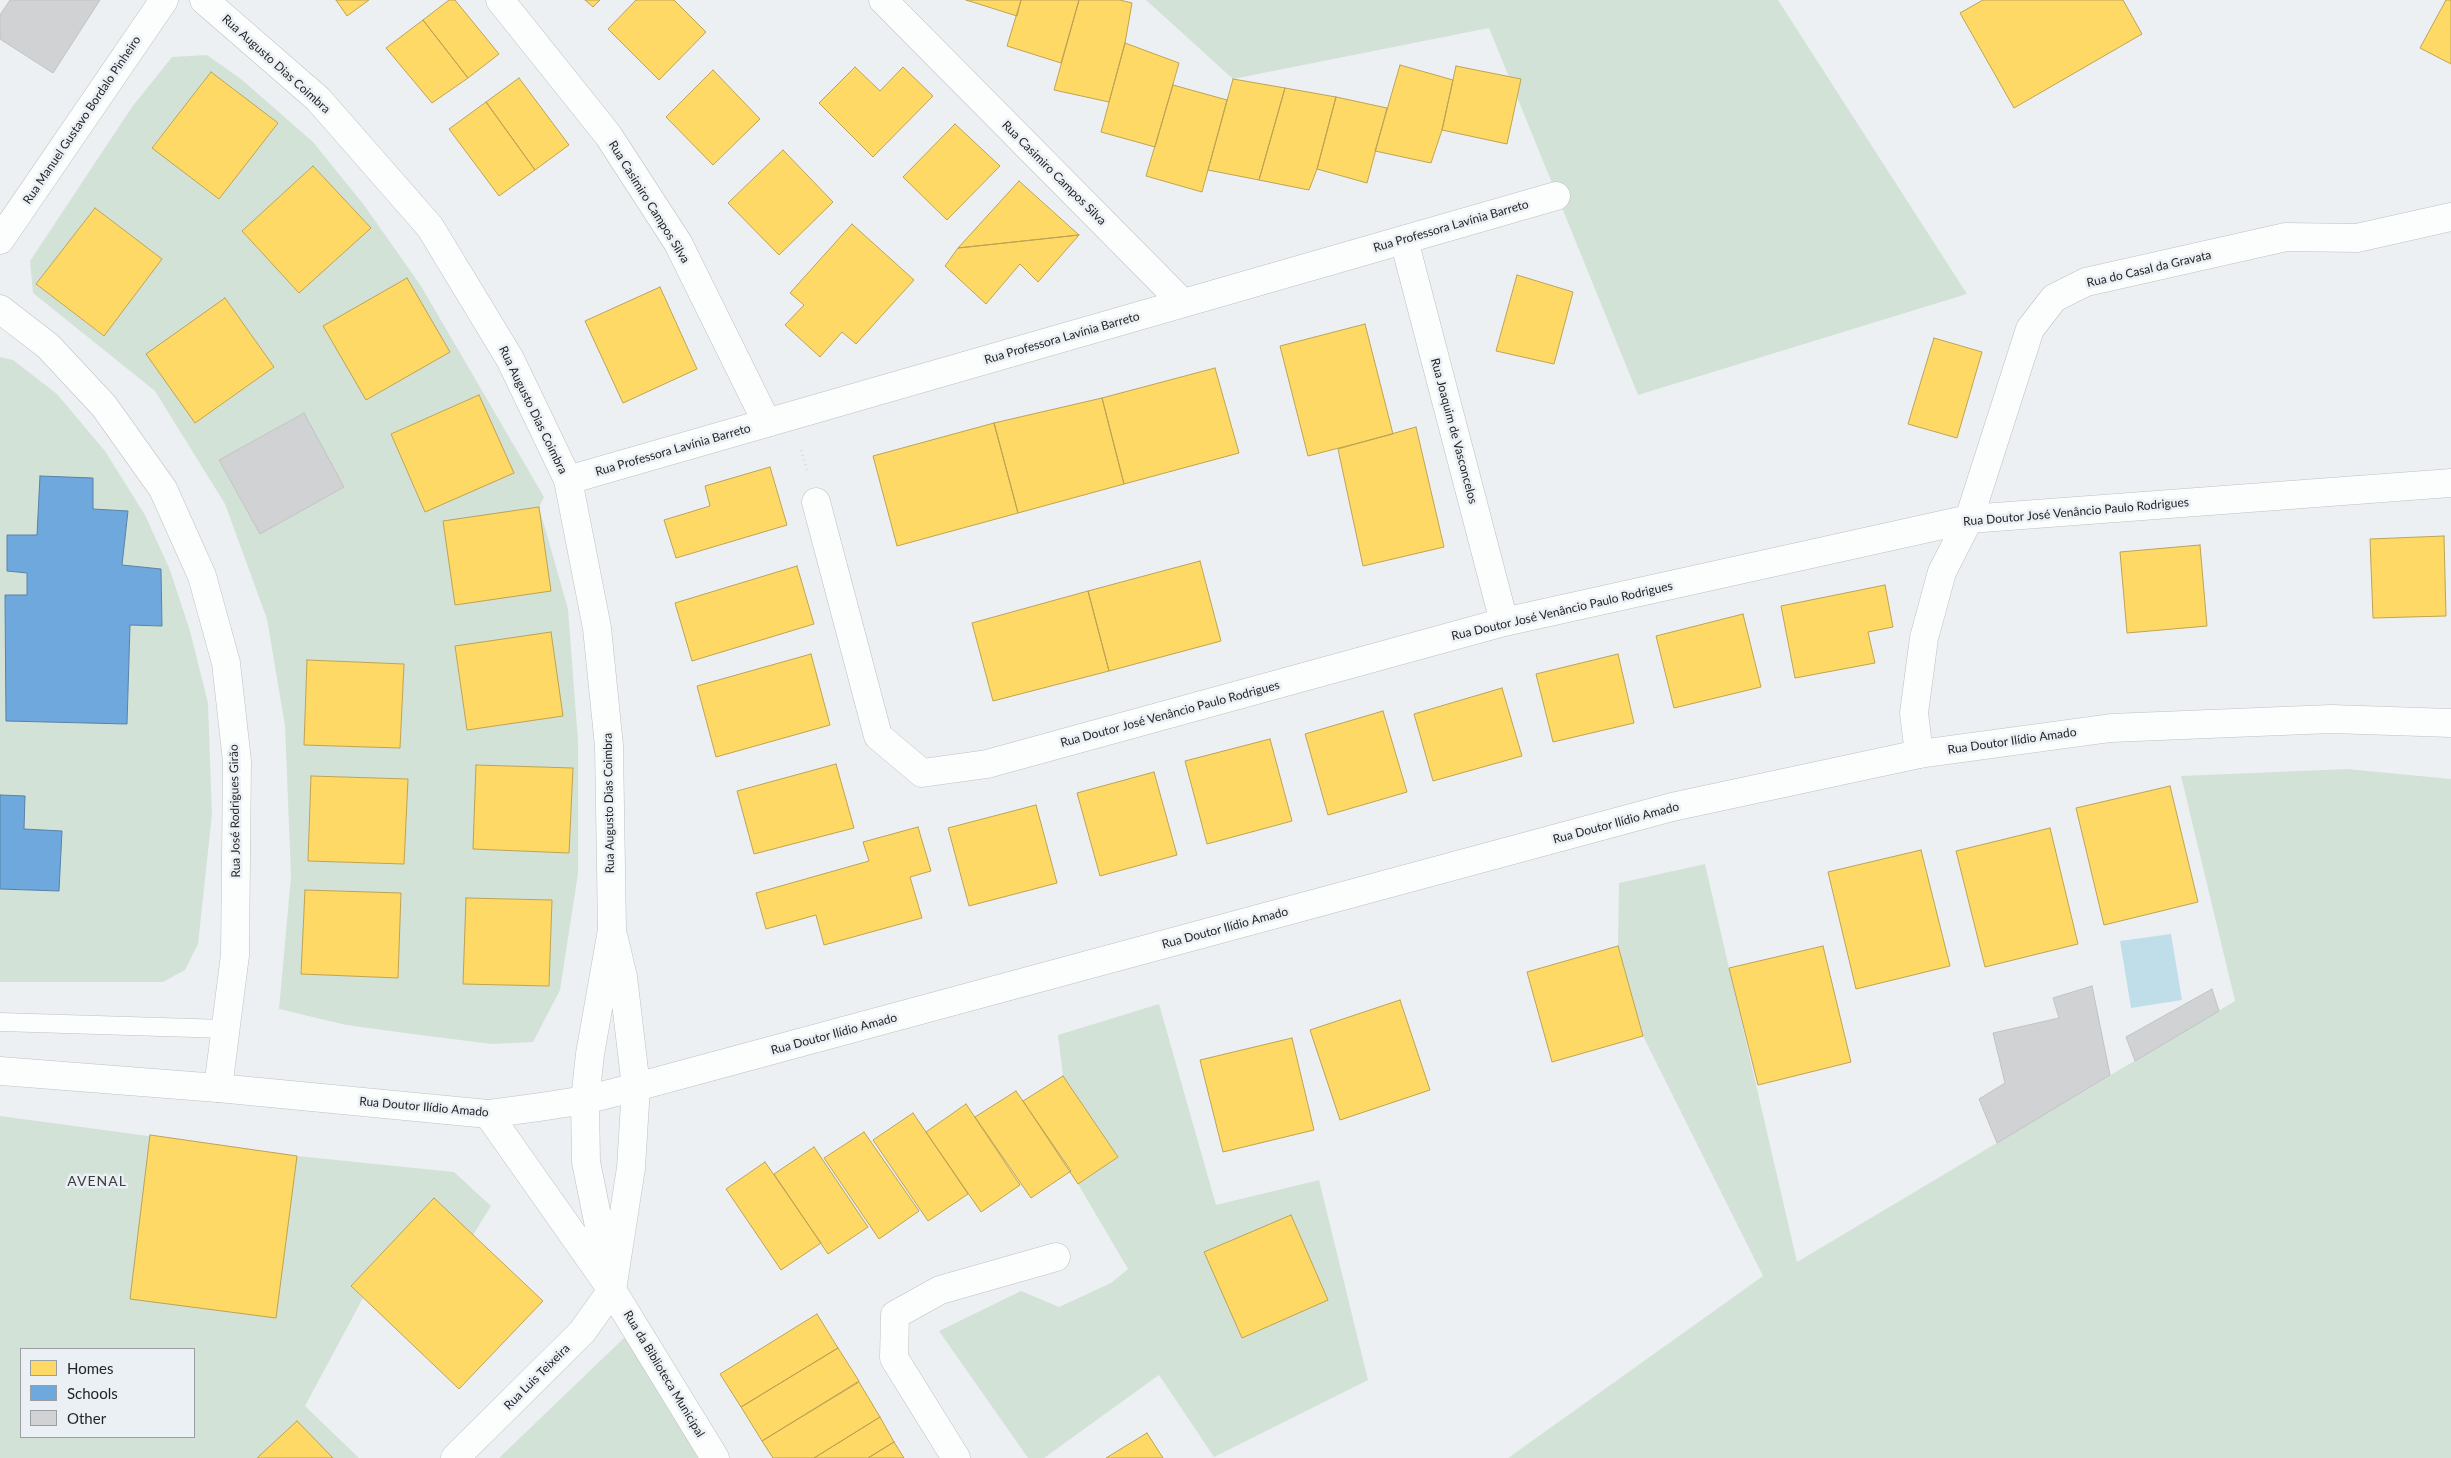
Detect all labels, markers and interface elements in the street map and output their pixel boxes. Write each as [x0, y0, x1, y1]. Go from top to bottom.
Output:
street label: Rua Augusto Dias Coimbra [219, 12, 333, 116]
street label: Rua Manuel Gustavo Bordalo Pinheiro [20, 33, 144, 207]
street label: Rua Casimiro Campos Silva [999, 118, 1109, 228]
street label: Rua Casimiro Campos Silva [605, 138, 693, 266]
street label: Rua Professora Lavínia Barreto [1372, 197, 1530, 255]
street label: Rua do Casal da Gravata [2085, 248, 2213, 290]
street label: Rua Professora Lavínia Barreto [983, 309, 1141, 367]
street label: Rua Augusto Dias Coimbra [496, 344, 570, 476]
street label: Rua Joaquim de Vasconcelos [1428, 357, 1480, 505]
street label: Rua Professora Lavínia Barreto [594, 421, 752, 479]
street label: Rua Doutor José Venâncio Paulo Rodrigues [1963, 495, 2189, 529]
street label: Rua Doutor José Venâncio Paulo Rodrigues [1450, 579, 1674, 643]
street label: Rua Doutor José Venâncio Paulo Rodrigues [1059, 678, 1281, 750]
street label: Rua Doutor Ilídio Amado [1947, 725, 2077, 757]
street label: Rua Augusto Dias Coimbra [601, 733, 617, 873]
street label: Rua José Rodrigues Girão [227, 744, 243, 878]
street label: Rua Doutor Ilídio Amado [1551, 799, 1681, 847]
street label: Rua Doutor Ilídio Amado [1160, 904, 1290, 952]
street label: Rua Doutor Ilídio Amado [769, 1010, 899, 1058]
street label: Rua Doutor Ilídio Amado [359, 1094, 489, 1120]
district label: AVENAL [66, 1173, 128, 1189]
street label: Rua da Biblioteca Municipal [620, 1308, 708, 1440]
street label: Rua Luis Teixeira [501, 1341, 573, 1413]
legend [20, 1348, 195, 1438]
text: Homes [67, 1359, 113, 1377]
text: Schools [67, 1384, 118, 1402]
text: Other [67, 1409, 106, 1427]

